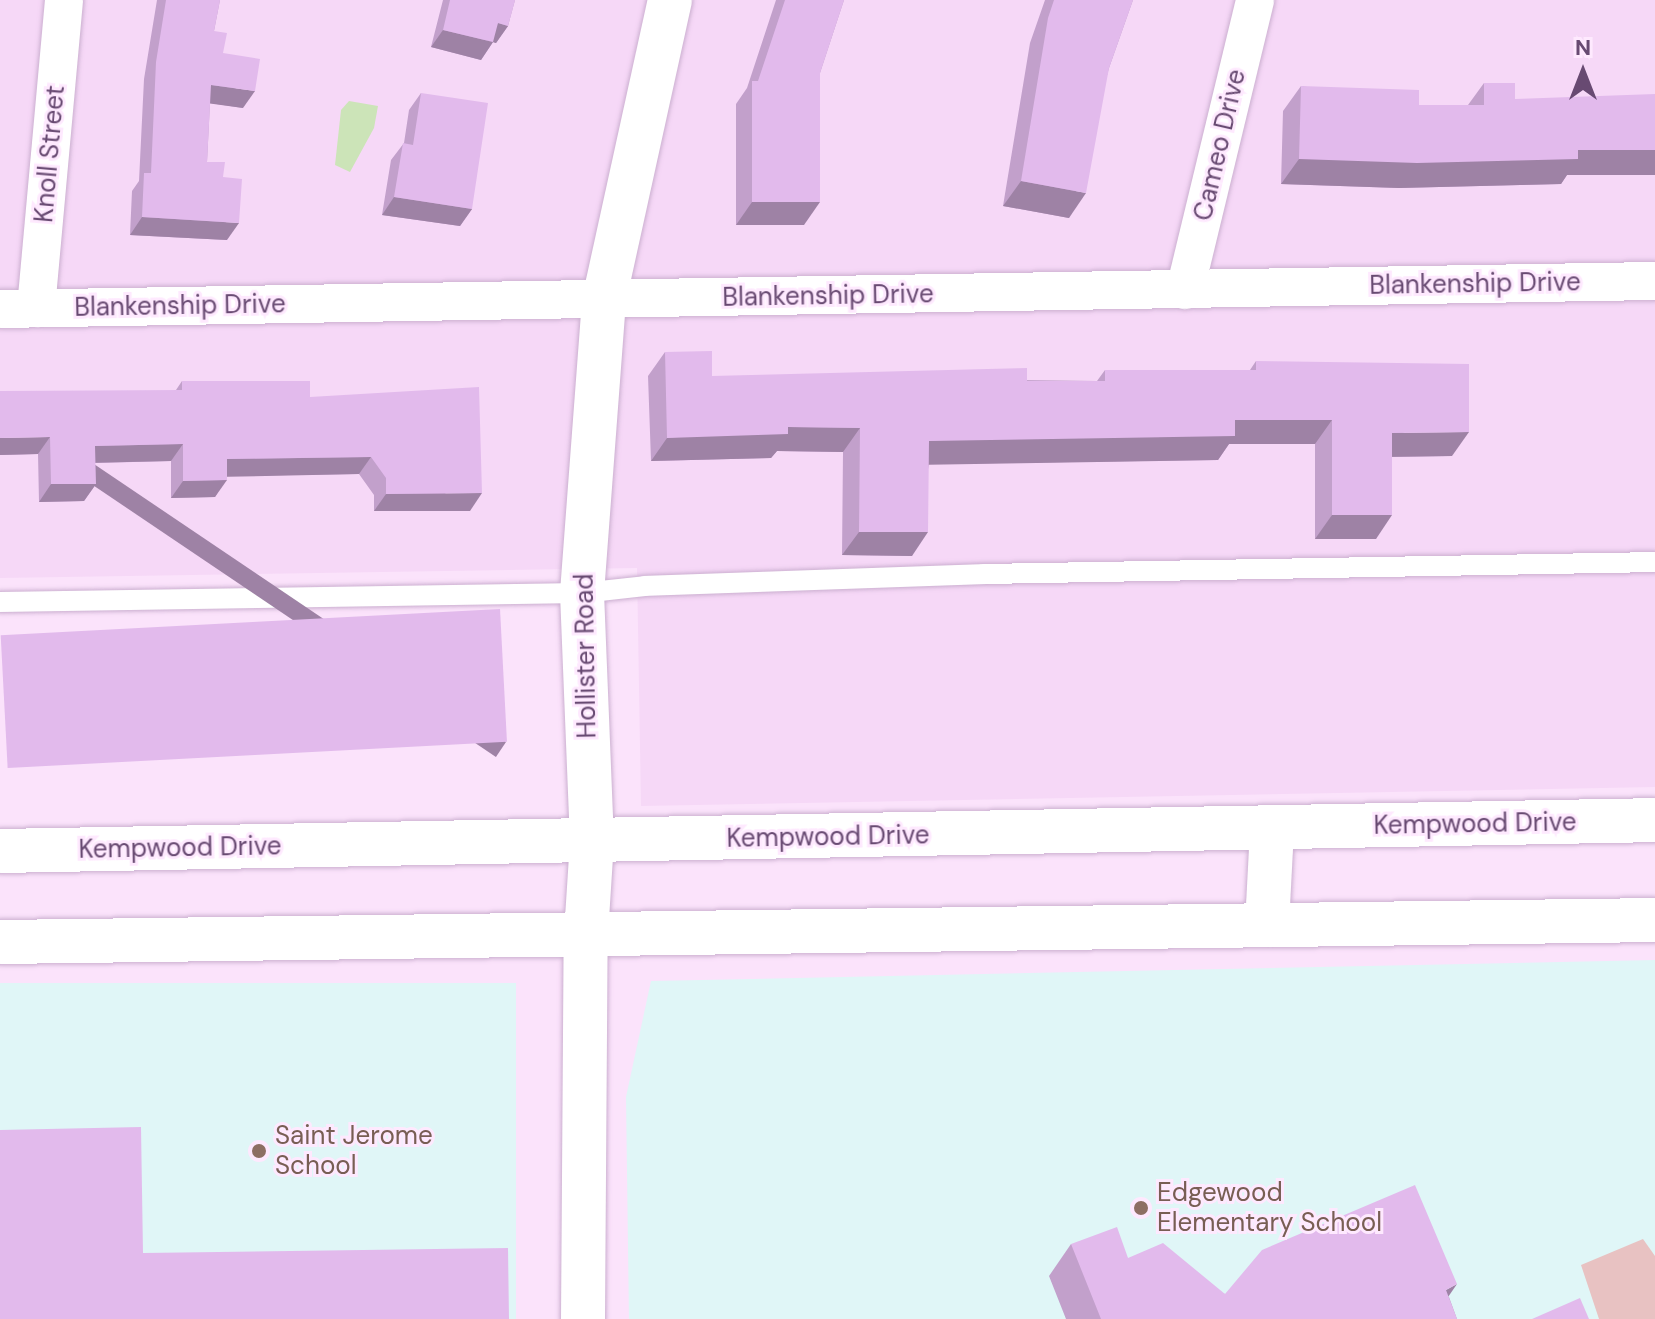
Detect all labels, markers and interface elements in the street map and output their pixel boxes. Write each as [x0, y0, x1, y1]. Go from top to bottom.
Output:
north arrow [1543, 32, 1623, 112]
text: N [1575, 33, 1591, 62]
street label: Cameo Drive [1187, 66, 1253, 224]
street label: Knoll Street [28, 84, 72, 224]
street label: Blankenship Drive [1369, 267, 1581, 301]
street label: Blankenship Drive [722, 279, 934, 313]
street label: Blankenship Drive [74, 289, 286, 323]
street label: Hollister Road [569, 573, 603, 739]
street label: Kempwood Drive [1373, 807, 1577, 841]
street label: Kempwood Drive [726, 820, 930, 854]
street label: Kempwood Drive [78, 831, 282, 865]
place label: Saint Jerome School [275, 1120, 433, 1182]
marker: Saint Jerome School [250, 1142, 268, 1160]
place label: Edgewood Elementary School [1157, 1177, 1382, 1238]
marker: Edgewood Elementary School [1132, 1199, 1150, 1217]

